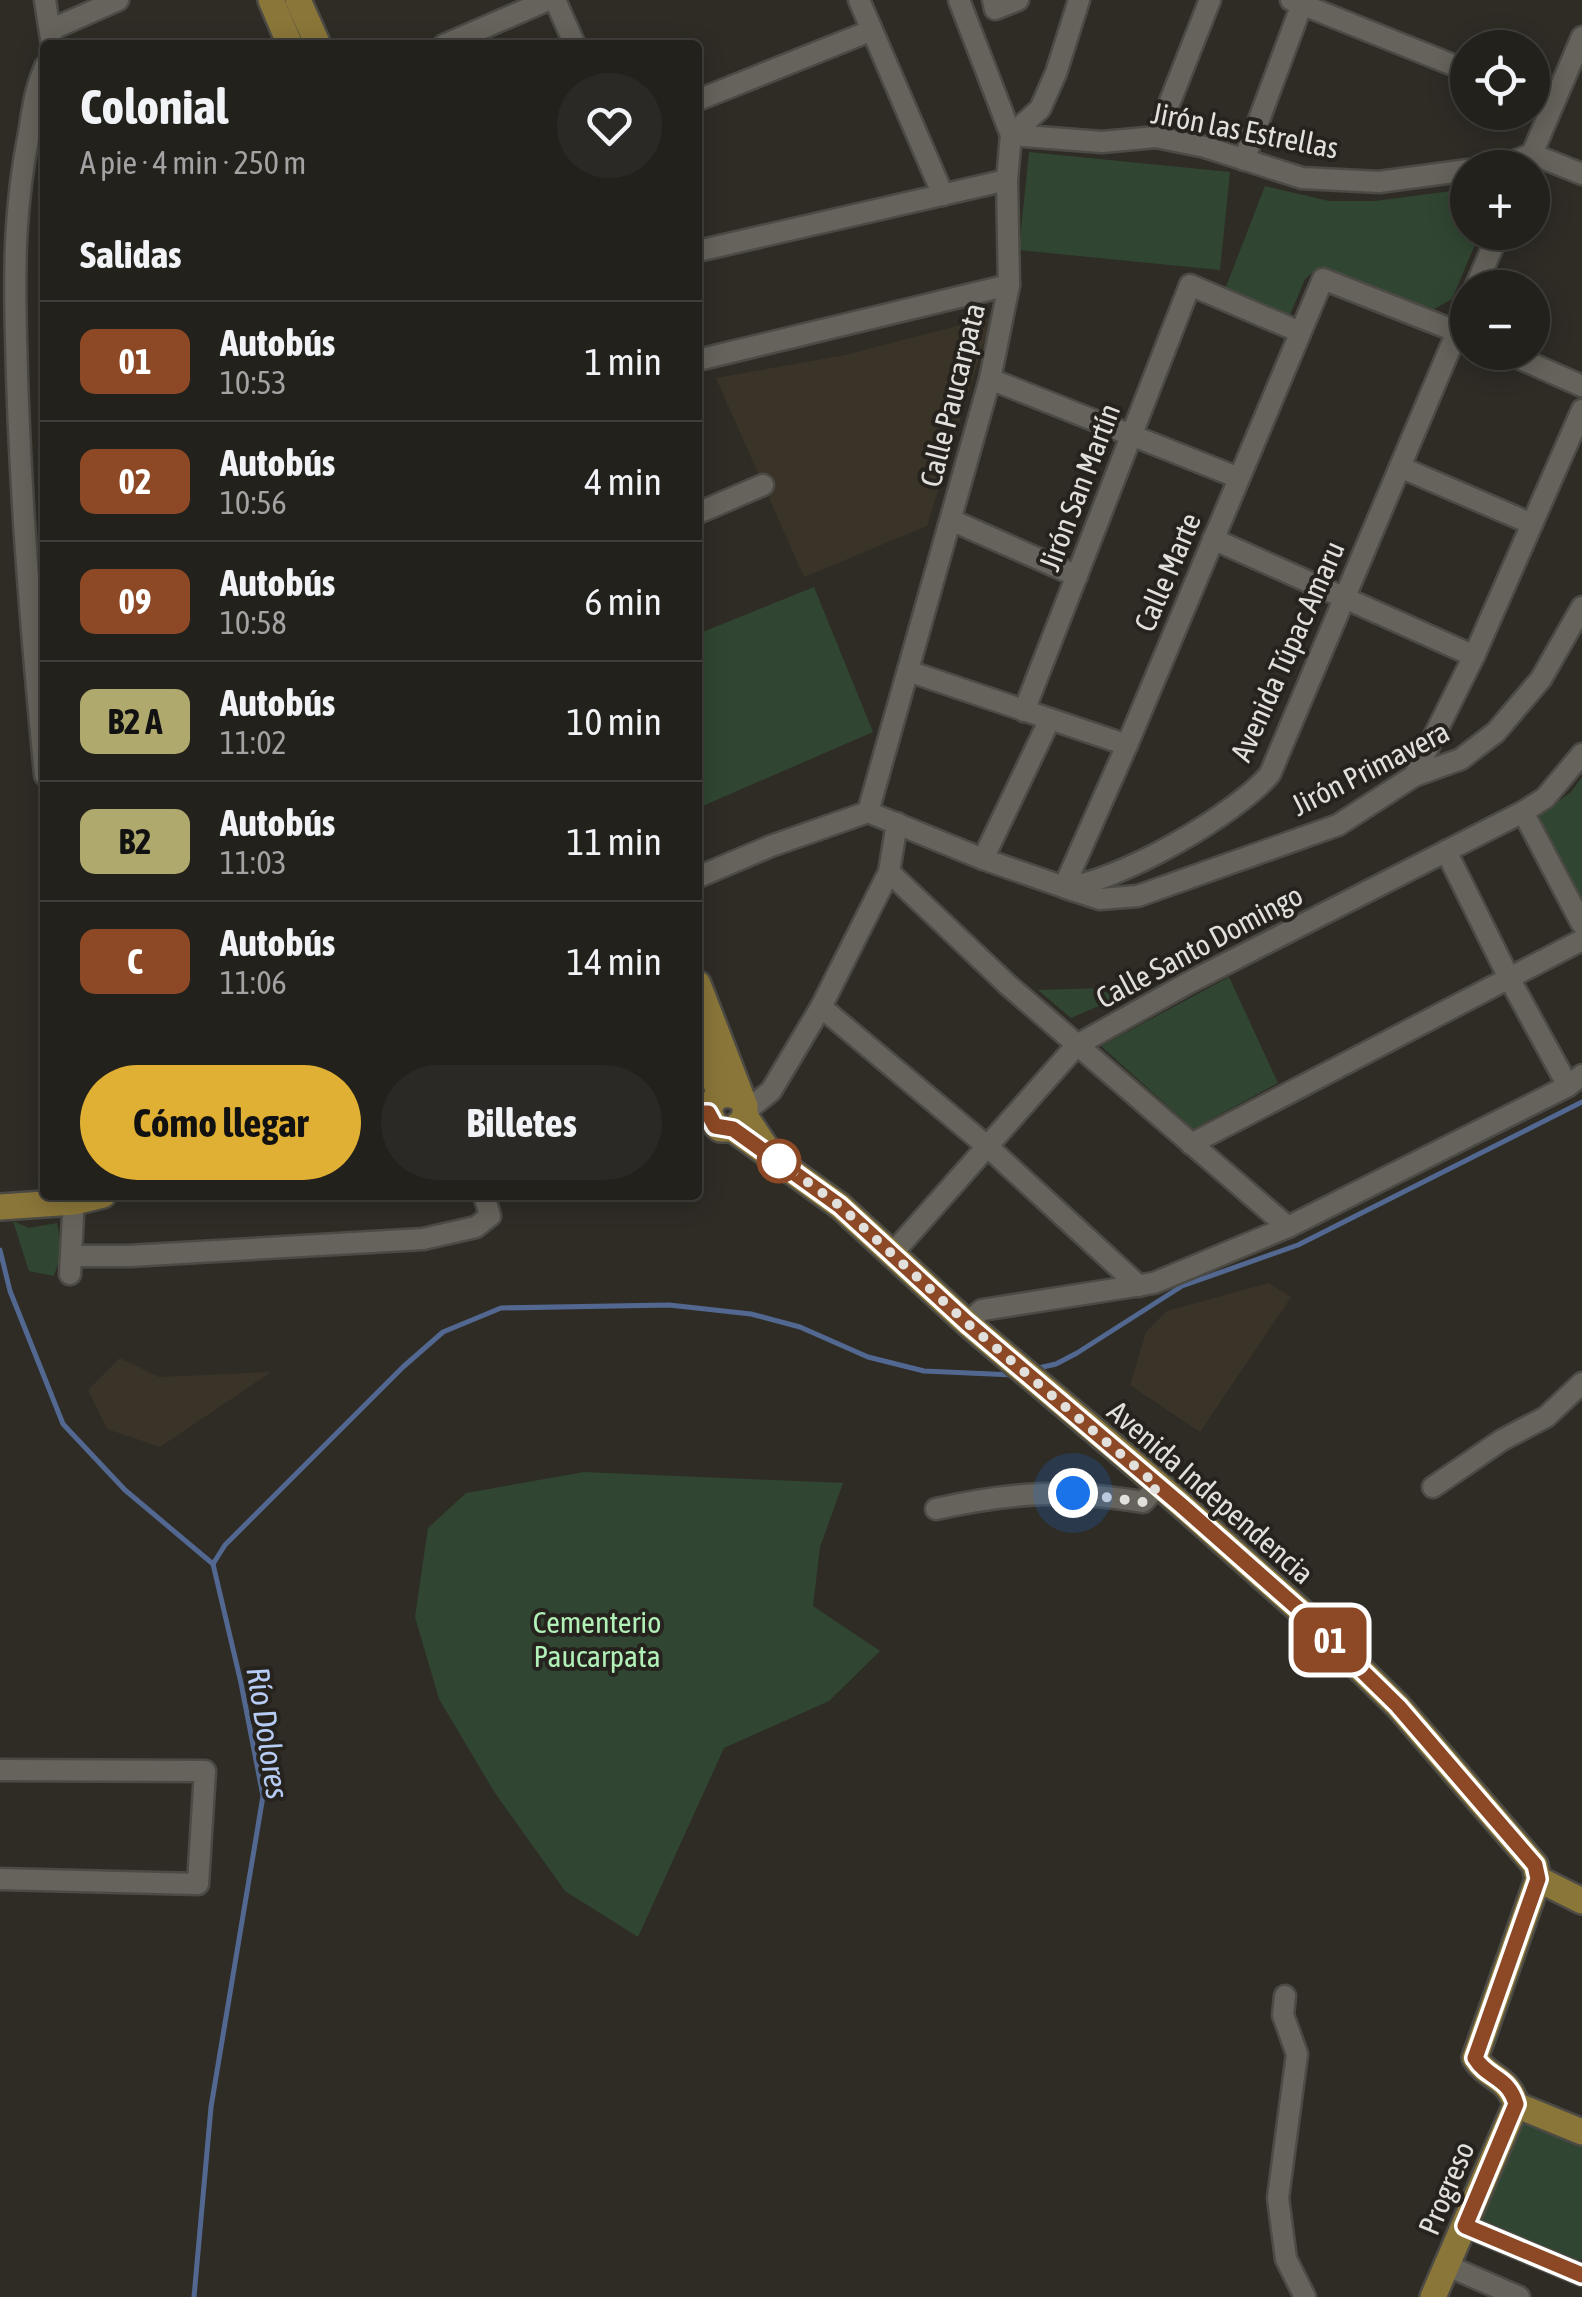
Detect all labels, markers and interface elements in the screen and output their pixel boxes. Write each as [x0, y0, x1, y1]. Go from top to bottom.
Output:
map controls [1450, 30, 1550, 370]
button: locate [1450, 30, 1550, 130]
button: heart [557, 73, 662, 178]
text: Colonial [80, 79, 228, 134]
street label: Jirón las Estrellas [1149, 95, 1341, 165]
text: A pie · 4 min · 250 m [80, 144, 306, 181]
button: + [1450, 150, 1550, 250]
text: Salidas [80, 233, 182, 276]
button: − [1450, 270, 1550, 370]
street label: Calle Paucarpata [913, 300, 991, 490]
text: Autobús [220, 321, 335, 364]
text: 1 min [584, 340, 662, 383]
text: 01 [119, 341, 151, 381]
text: 10:53 [220, 364, 287, 401]
street label: Jirón San Martín [1032, 399, 1126, 575]
text: Autobús [220, 441, 335, 484]
text: 4 min [584, 460, 662, 503]
text: 02 [119, 461, 151, 501]
text: 10:56 [220, 484, 287, 521]
street label: Calle Marte [1127, 508, 1207, 636]
street label: Avenida Túpac Amaru [1223, 536, 1351, 766]
text: Autobús [220, 561, 335, 604]
text: 6 min [584, 580, 662, 623]
text: 09 [119, 581, 151, 621]
text: 10:58 [220, 604, 287, 641]
text: Autobús [220, 681, 335, 724]
text: 10 min [567, 700, 662, 743]
text: B2 A [108, 701, 163, 741]
street label: Jirón Primavera [1286, 714, 1454, 822]
text: 11:02 [220, 724, 287, 761]
text: Autobús [220, 801, 335, 844]
text: 11 min [567, 820, 662, 863]
text: B2 [118, 821, 152, 861]
text: 11:03 [220, 844, 287, 881]
street label: Calle Santo Domingo [1090, 877, 1308, 1015]
text: Autobús [220, 921, 335, 964]
text: 14 min [567, 940, 662, 983]
text: C [127, 941, 143, 981]
text: 11:06 [220, 964, 287, 1001]
button: Cómo llegar [80, 1065, 361, 1180]
button: Billetes [381, 1065, 662, 1180]
unlabelled marker [758, 1140, 800, 1182]
street label: Avenida Independencia [1101, 1394, 1321, 1590]
your location [1048, 1468, 1098, 1518]
park label: Cementerio Paucarpata [533, 1605, 661, 1673]
line badge: 01 [1285, 1608, 1375, 1672]
text: 01 [1314, 1620, 1346, 1660]
water label: Río Dolores [239, 1664, 297, 1802]
street label: Progreso [1411, 2136, 1481, 2240]

